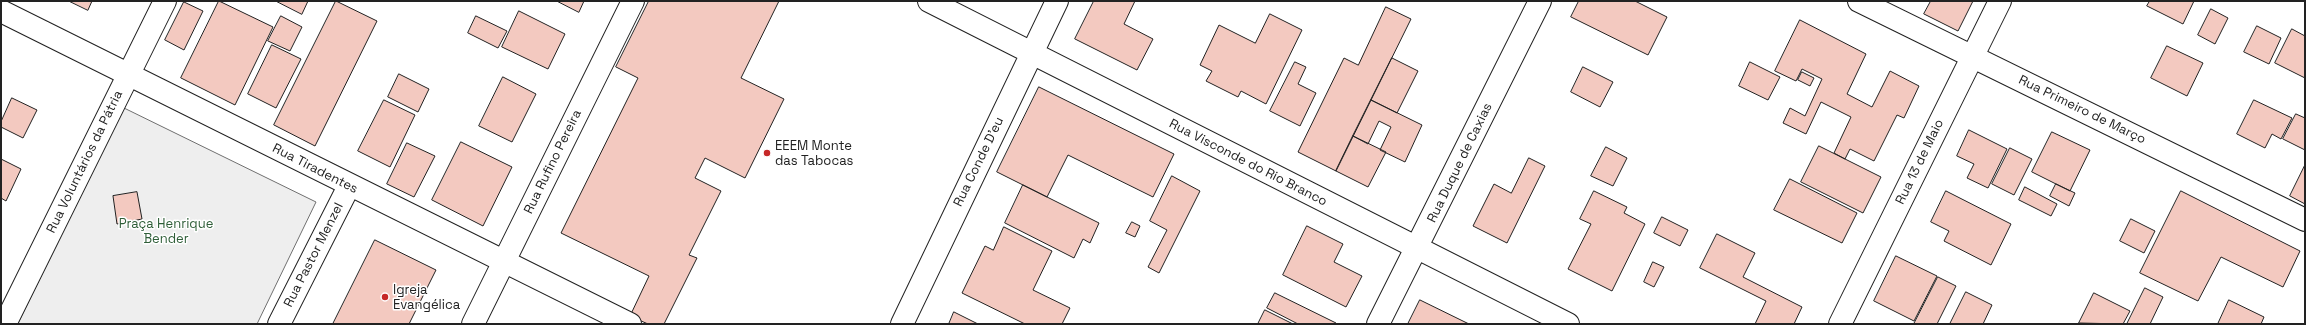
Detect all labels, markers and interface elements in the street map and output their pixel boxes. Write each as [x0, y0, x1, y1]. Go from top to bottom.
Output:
street label: Rua Primeiro de Março [2016, 72, 2148, 148]
street label: Rua Voluntários da Pátria [44, 88, 126, 236]
street label: Rua Duque de Caxias [1424, 101, 1496, 225]
street label: Rua Rufino Pereira [521, 107, 585, 217]
street label: Rua Conde D'eu [951, 115, 1007, 209]
street label: Rua Visconde do Rio Branco [1166, 116, 1330, 210]
street label: Rua 13 de Maio [1893, 117, 1947, 207]
place label: EEEM Monte das Tabocas [775, 138, 853, 169]
street label: Rua Tiradentes [270, 141, 360, 197]
marker: EEEM Monte das Tabocas [762, 148, 772, 158]
street label: Rua Pastor Menzel [281, 200, 347, 310]
park label: Praça Henrique Bender [119, 216, 213, 247]
place label: Igreja Evangélica [393, 282, 460, 313]
marker: Igreja Evangélica [380, 292, 390, 302]

